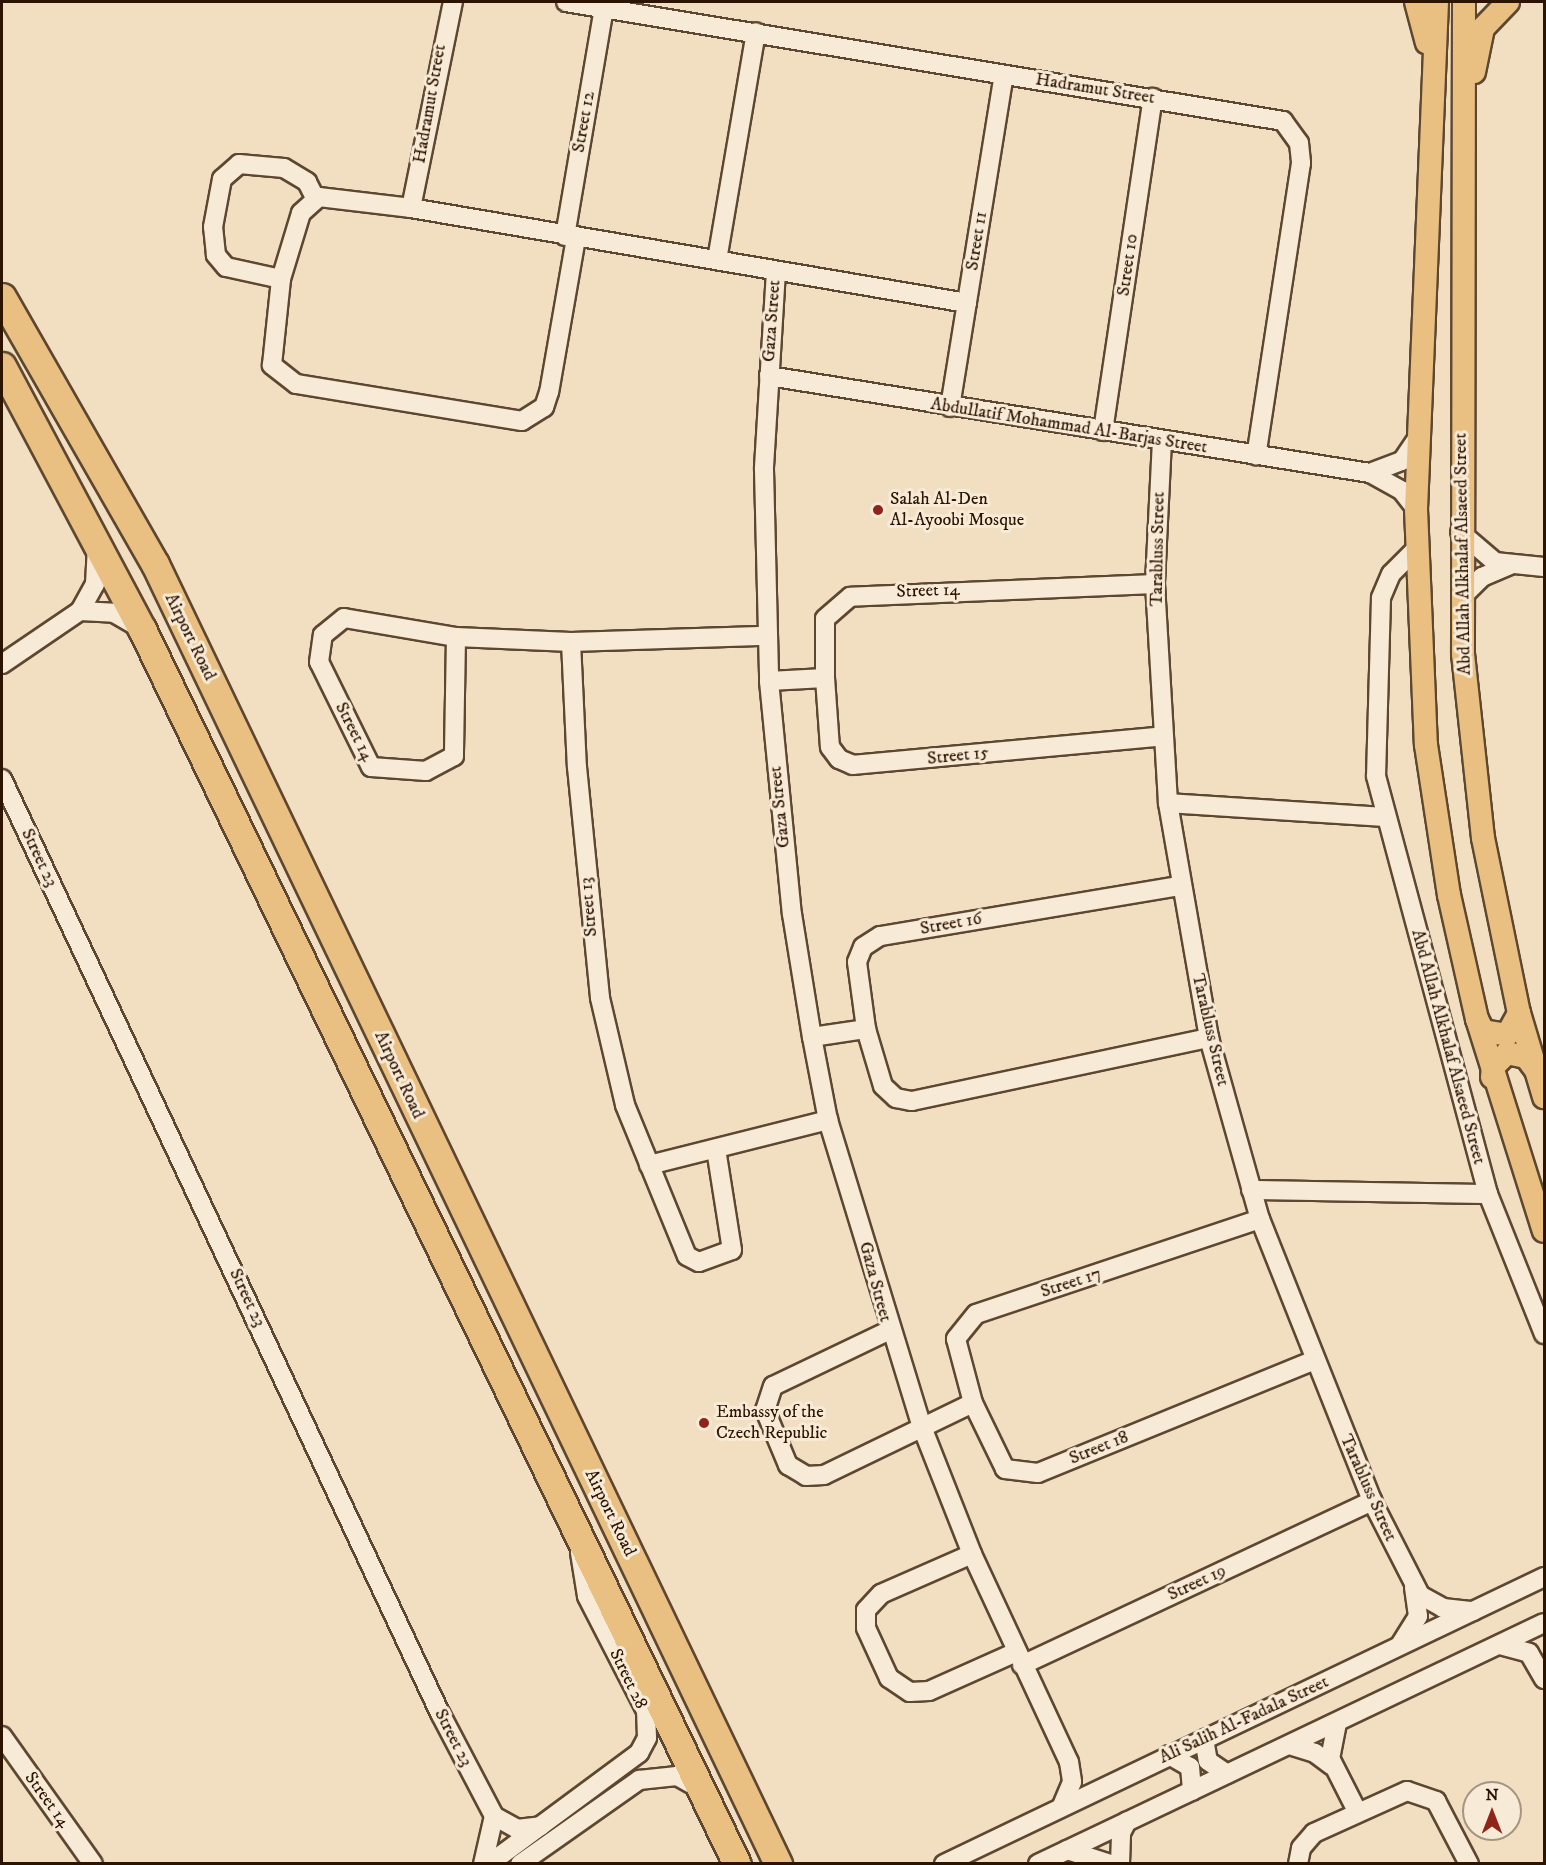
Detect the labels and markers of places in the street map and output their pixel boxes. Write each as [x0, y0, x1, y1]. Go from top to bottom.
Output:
place label: Salah Al-Den Al-Ayoobi Mosque [890, 489, 1024, 532]
marker: Salah Al-Den Al-Ayoobi Mosque [871, 503, 885, 517]
place label: Embassy of the Czech Republic [716, 1402, 827, 1444]
marker: Embassy of the Czech Republic [697, 1416, 711, 1430]

